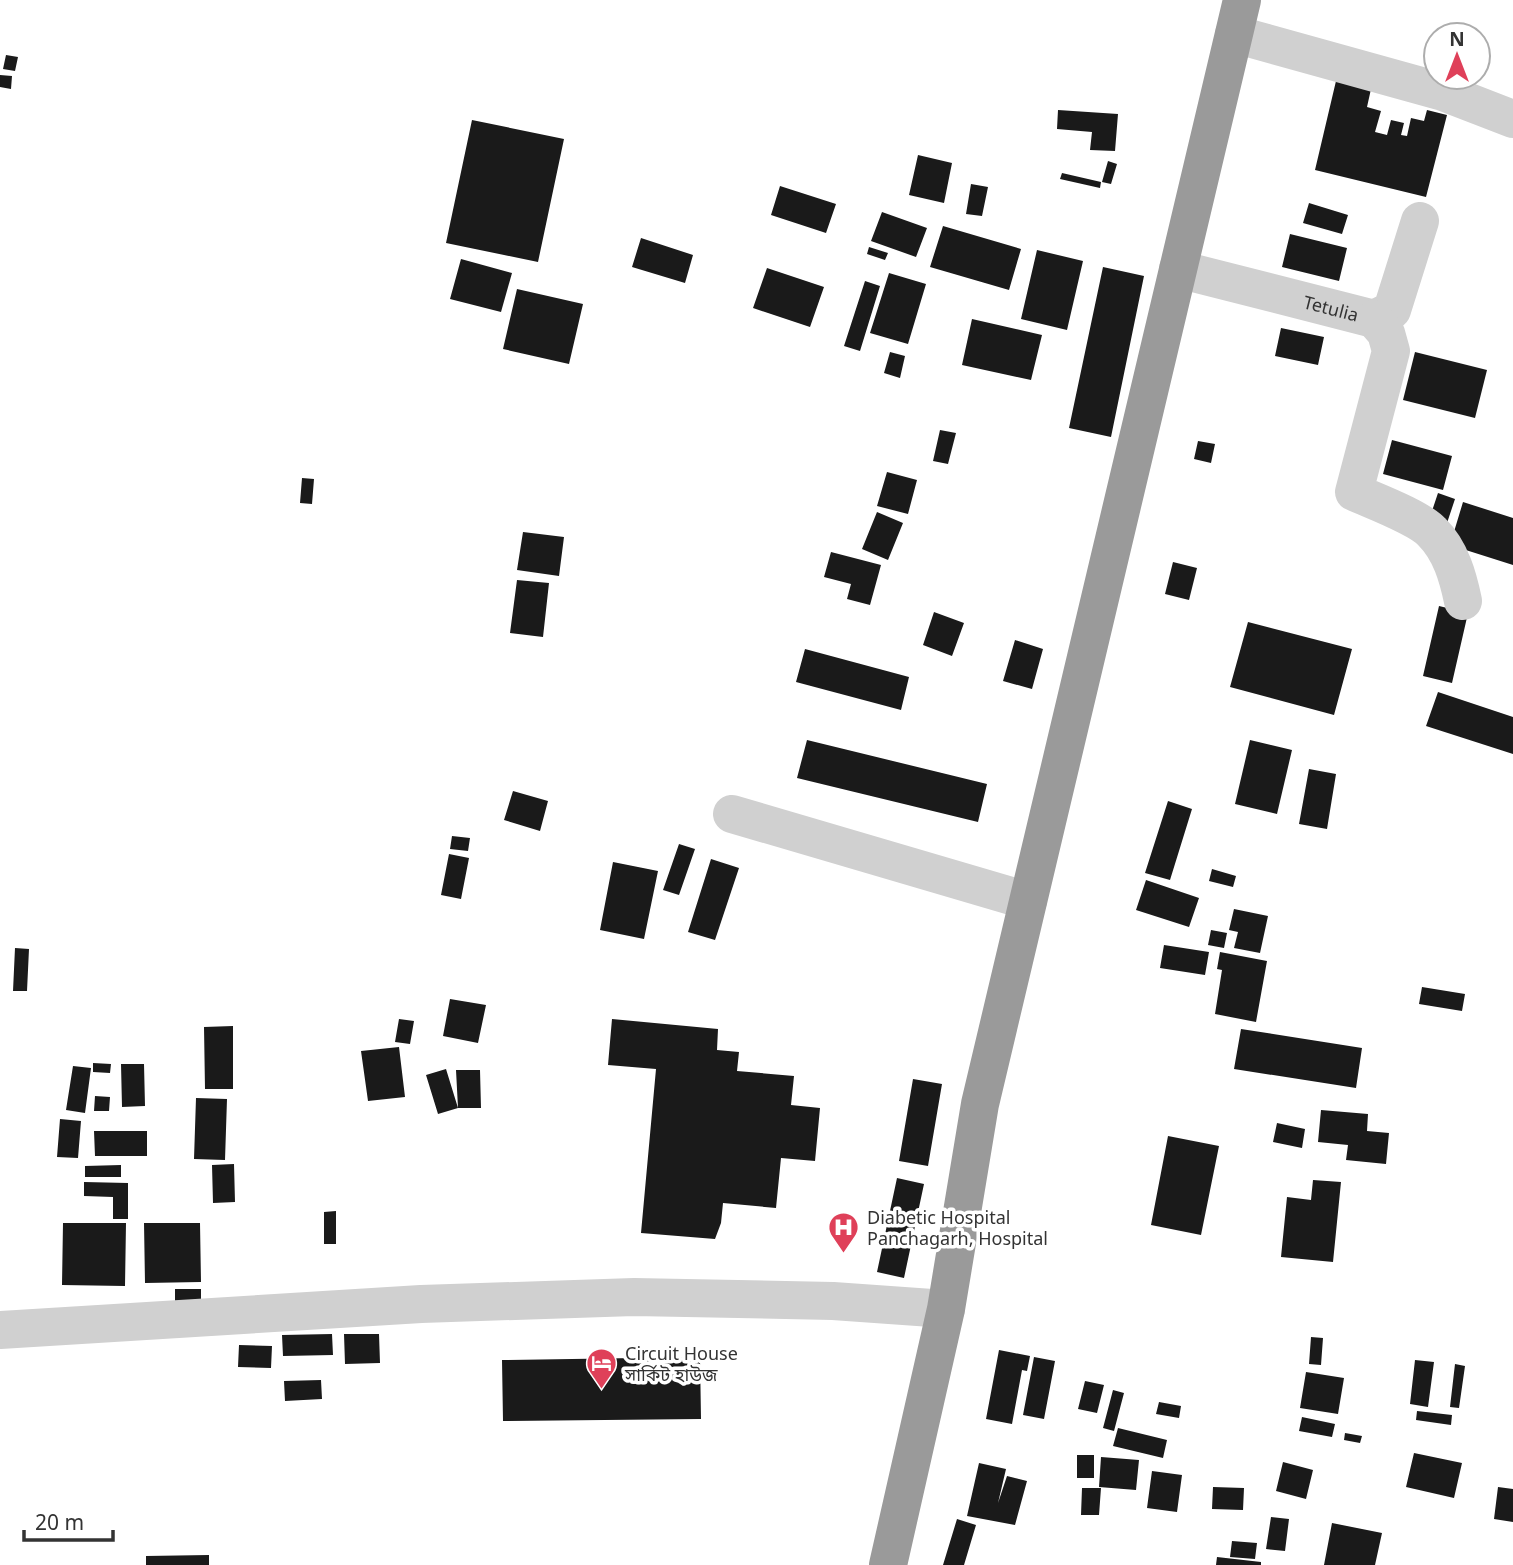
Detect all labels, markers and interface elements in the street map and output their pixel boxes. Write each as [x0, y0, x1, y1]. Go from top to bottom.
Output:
north arrow [1422, 21, 1492, 91]
text: N [1449, 26, 1465, 52]
street label: Tetulia [1301, 290, 1361, 327]
place label: Diabetic Hospital Panchagarh, Hospital [867, 1205, 1048, 1250]
hospital icon: Diabetic Hospital Panchagarh, Hospital [827, 1210, 861, 1254]
place label: Circuit House সার্কিট হাউজ [624, 1341, 738, 1386]
hotel icon: Circuit House সার্কিট হাউজ [585, 1346, 619, 1390]
scale bar [24, 1498, 114, 1542]
text: 20 m [35, 1508, 84, 1536]

